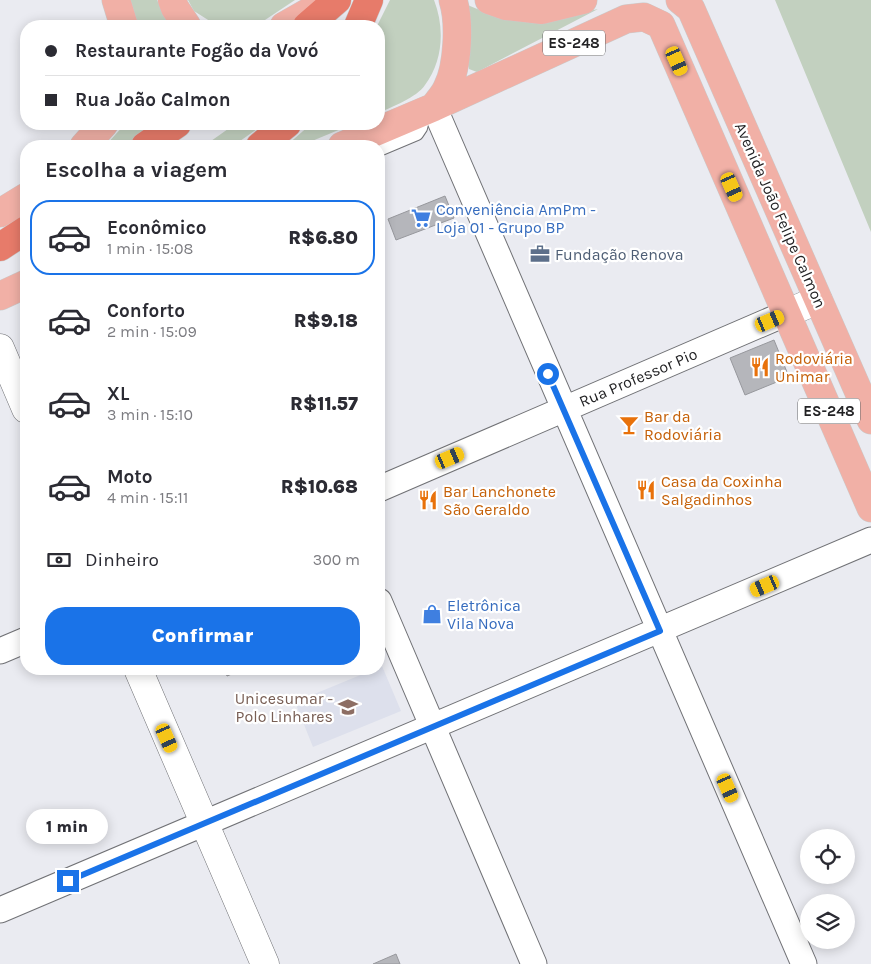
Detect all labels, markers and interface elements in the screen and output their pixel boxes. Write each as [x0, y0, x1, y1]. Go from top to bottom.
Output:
road number: ES-248 [543, 30, 605, 56]
text: Restaurante Fogão da Vovó [75, 40, 319, 62]
car [664, 44, 689, 78]
text: Rua João Calmon [75, 89, 230, 111]
street label: Avenida João Felipe Calmon [731, 119, 830, 311]
text: Escolha a viagem [45, 157, 228, 183]
car [719, 170, 744, 204]
place label: Conveniência AmPm - Loja 01 - Grupo BP [436, 200, 596, 237]
supermarket icon: Conveniência AmPm - Loja 01 - Grupo BP [410, 207, 432, 229]
icon: car [47, 215, 92, 260]
text: Econômico [107, 217, 207, 239]
text: R$6.80 [288, 227, 358, 249]
text: 1 min · 15:08 [107, 239, 193, 258]
office icon: Fundação Renova [529, 243, 551, 265]
place label: Fundação Renova [555, 245, 684, 264]
icon: car [47, 298, 92, 343]
text: Conforto [107, 300, 185, 322]
car [753, 308, 786, 334]
text: R$9.18 [294, 310, 358, 332]
text: 2 min · 15:09 [107, 322, 197, 341]
street label: Rua Professor Pio [576, 344, 700, 411]
place label: Rodoviária Unimar [775, 349, 853, 386]
restaurant icon: Rodoviária Unimar [749, 356, 771, 378]
route start [537, 363, 559, 385]
icon: car [47, 381, 92, 426]
text: XL [107, 383, 129, 405]
text: R$11.57 [290, 393, 358, 415]
road number: ES-248 [798, 398, 860, 424]
text: 3 min · 15:10 [107, 405, 193, 424]
place label: Bar da Rodoviária [644, 407, 722, 444]
bar icon: Bar da Rodoviária [618, 414, 640, 436]
car [433, 445, 466, 471]
icon: car [47, 464, 92, 509]
text: Moto [107, 466, 153, 488]
place label: Casa da Coxinha Salgadinhos [661, 472, 782, 509]
text: R$10.68 [281, 476, 358, 498]
restaurant icon: Casa da Coxinha Salgadinhos [635, 479, 657, 501]
place label: Bar Lanchonete São Geraldo [443, 482, 556, 519]
text: 4 min · 15:11 [107, 488, 188, 507]
restaurant icon: Bar Lanchonete São Geraldo [417, 489, 439, 511]
icon: cash [45, 546, 73, 574]
text: Dinheiro [85, 549, 159, 571]
text: 300 m [313, 550, 360, 569]
car [748, 573, 781, 599]
place label: Eletrônica Vila Nova [447, 596, 521, 633]
shop icon: Eletrônica Vila Nova [421, 603, 443, 625]
button: Confirmar [45, 607, 360, 665]
place label: Unicesumar - Polo Linhares [235, 689, 333, 726]
school or university icon: Unicesumar - Polo Linhares [337, 696, 359, 718]
car [154, 721, 179, 755]
car [715, 771, 740, 805]
callout: 1 min [27, 808, 109, 844]
text: 1 min [46, 817, 88, 836]
map controls [800, 829, 855, 949]
button: locate [800, 829, 855, 884]
route end [57, 870, 79, 892]
button: layers [800, 894, 855, 949]

